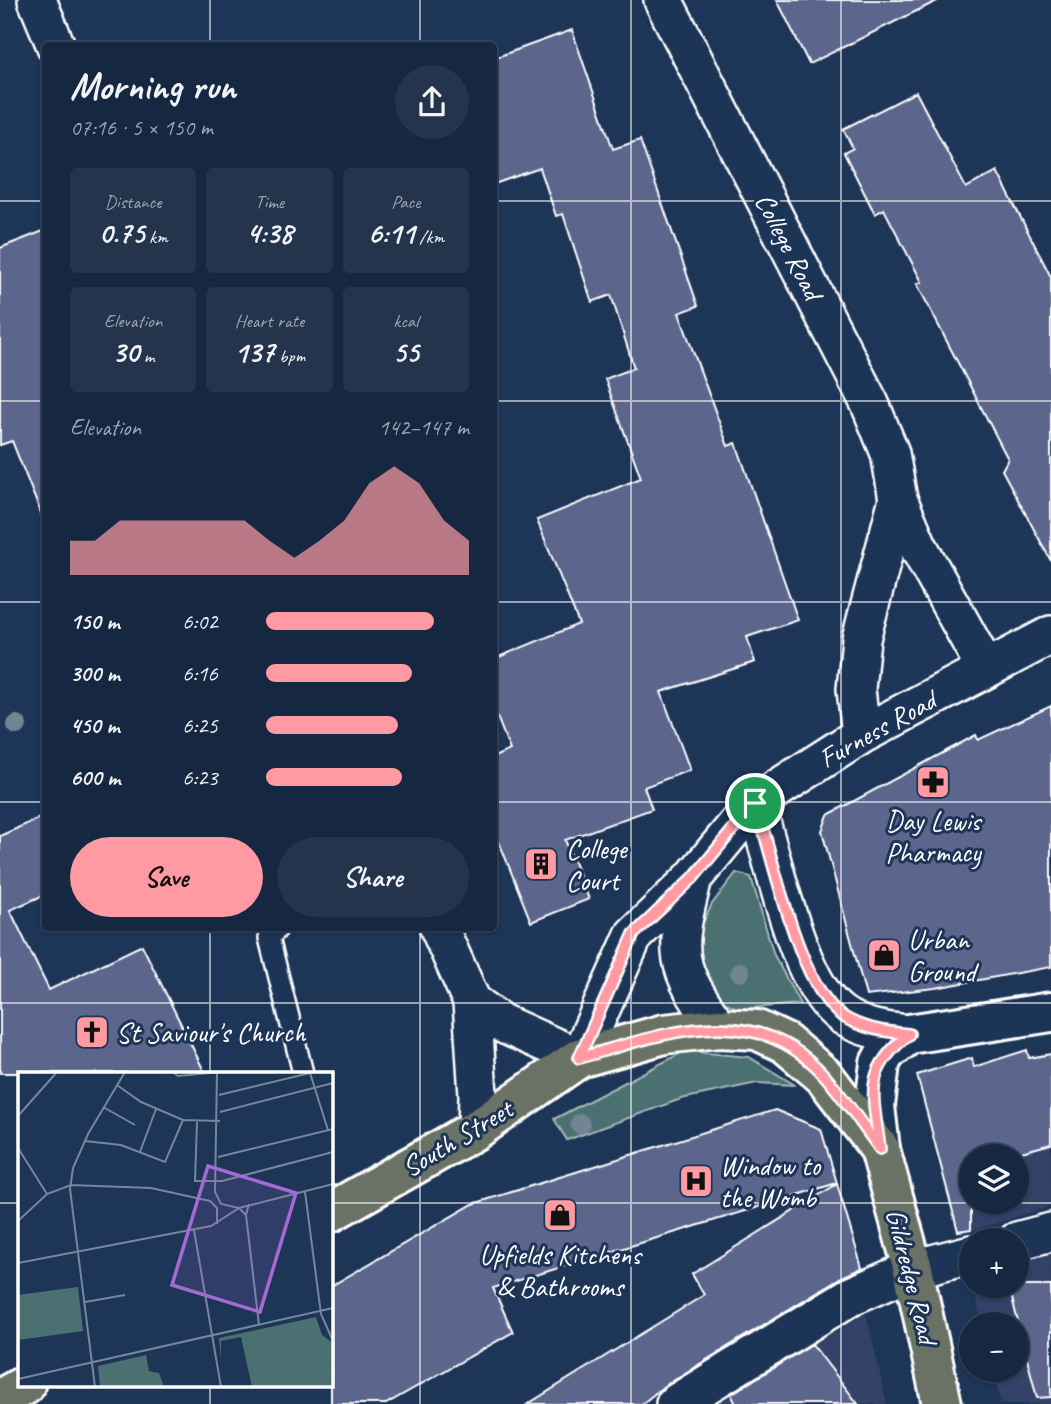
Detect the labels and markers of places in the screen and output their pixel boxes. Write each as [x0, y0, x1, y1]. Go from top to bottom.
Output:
pharmacy icon: Day Lewis Pharmacy [914, 763, 952, 801]
pin [725, 773, 785, 833]
place label: Day Lewis Pharmacy [886, 803, 983, 870]
place label: College Court [566, 831, 629, 898]
building icon: College Court [522, 845, 560, 883]
place label: Urban Ground [908, 922, 980, 989]
shop icon: Urban Ground [865, 936, 903, 974]
church icon: St Saviour's Church [73, 1013, 111, 1051]
place label: St Saviour's Church [116, 1015, 307, 1050]
place label: Window to the Womb [720, 1148, 822, 1215]
hospital icon: Window to the Womb [677, 1162, 715, 1200]
shop icon: Upfields Kitchens & Bathrooms [541, 1196, 579, 1234]
place label: Upfields Kitchens & Bathrooms [479, 1237, 643, 1304]

